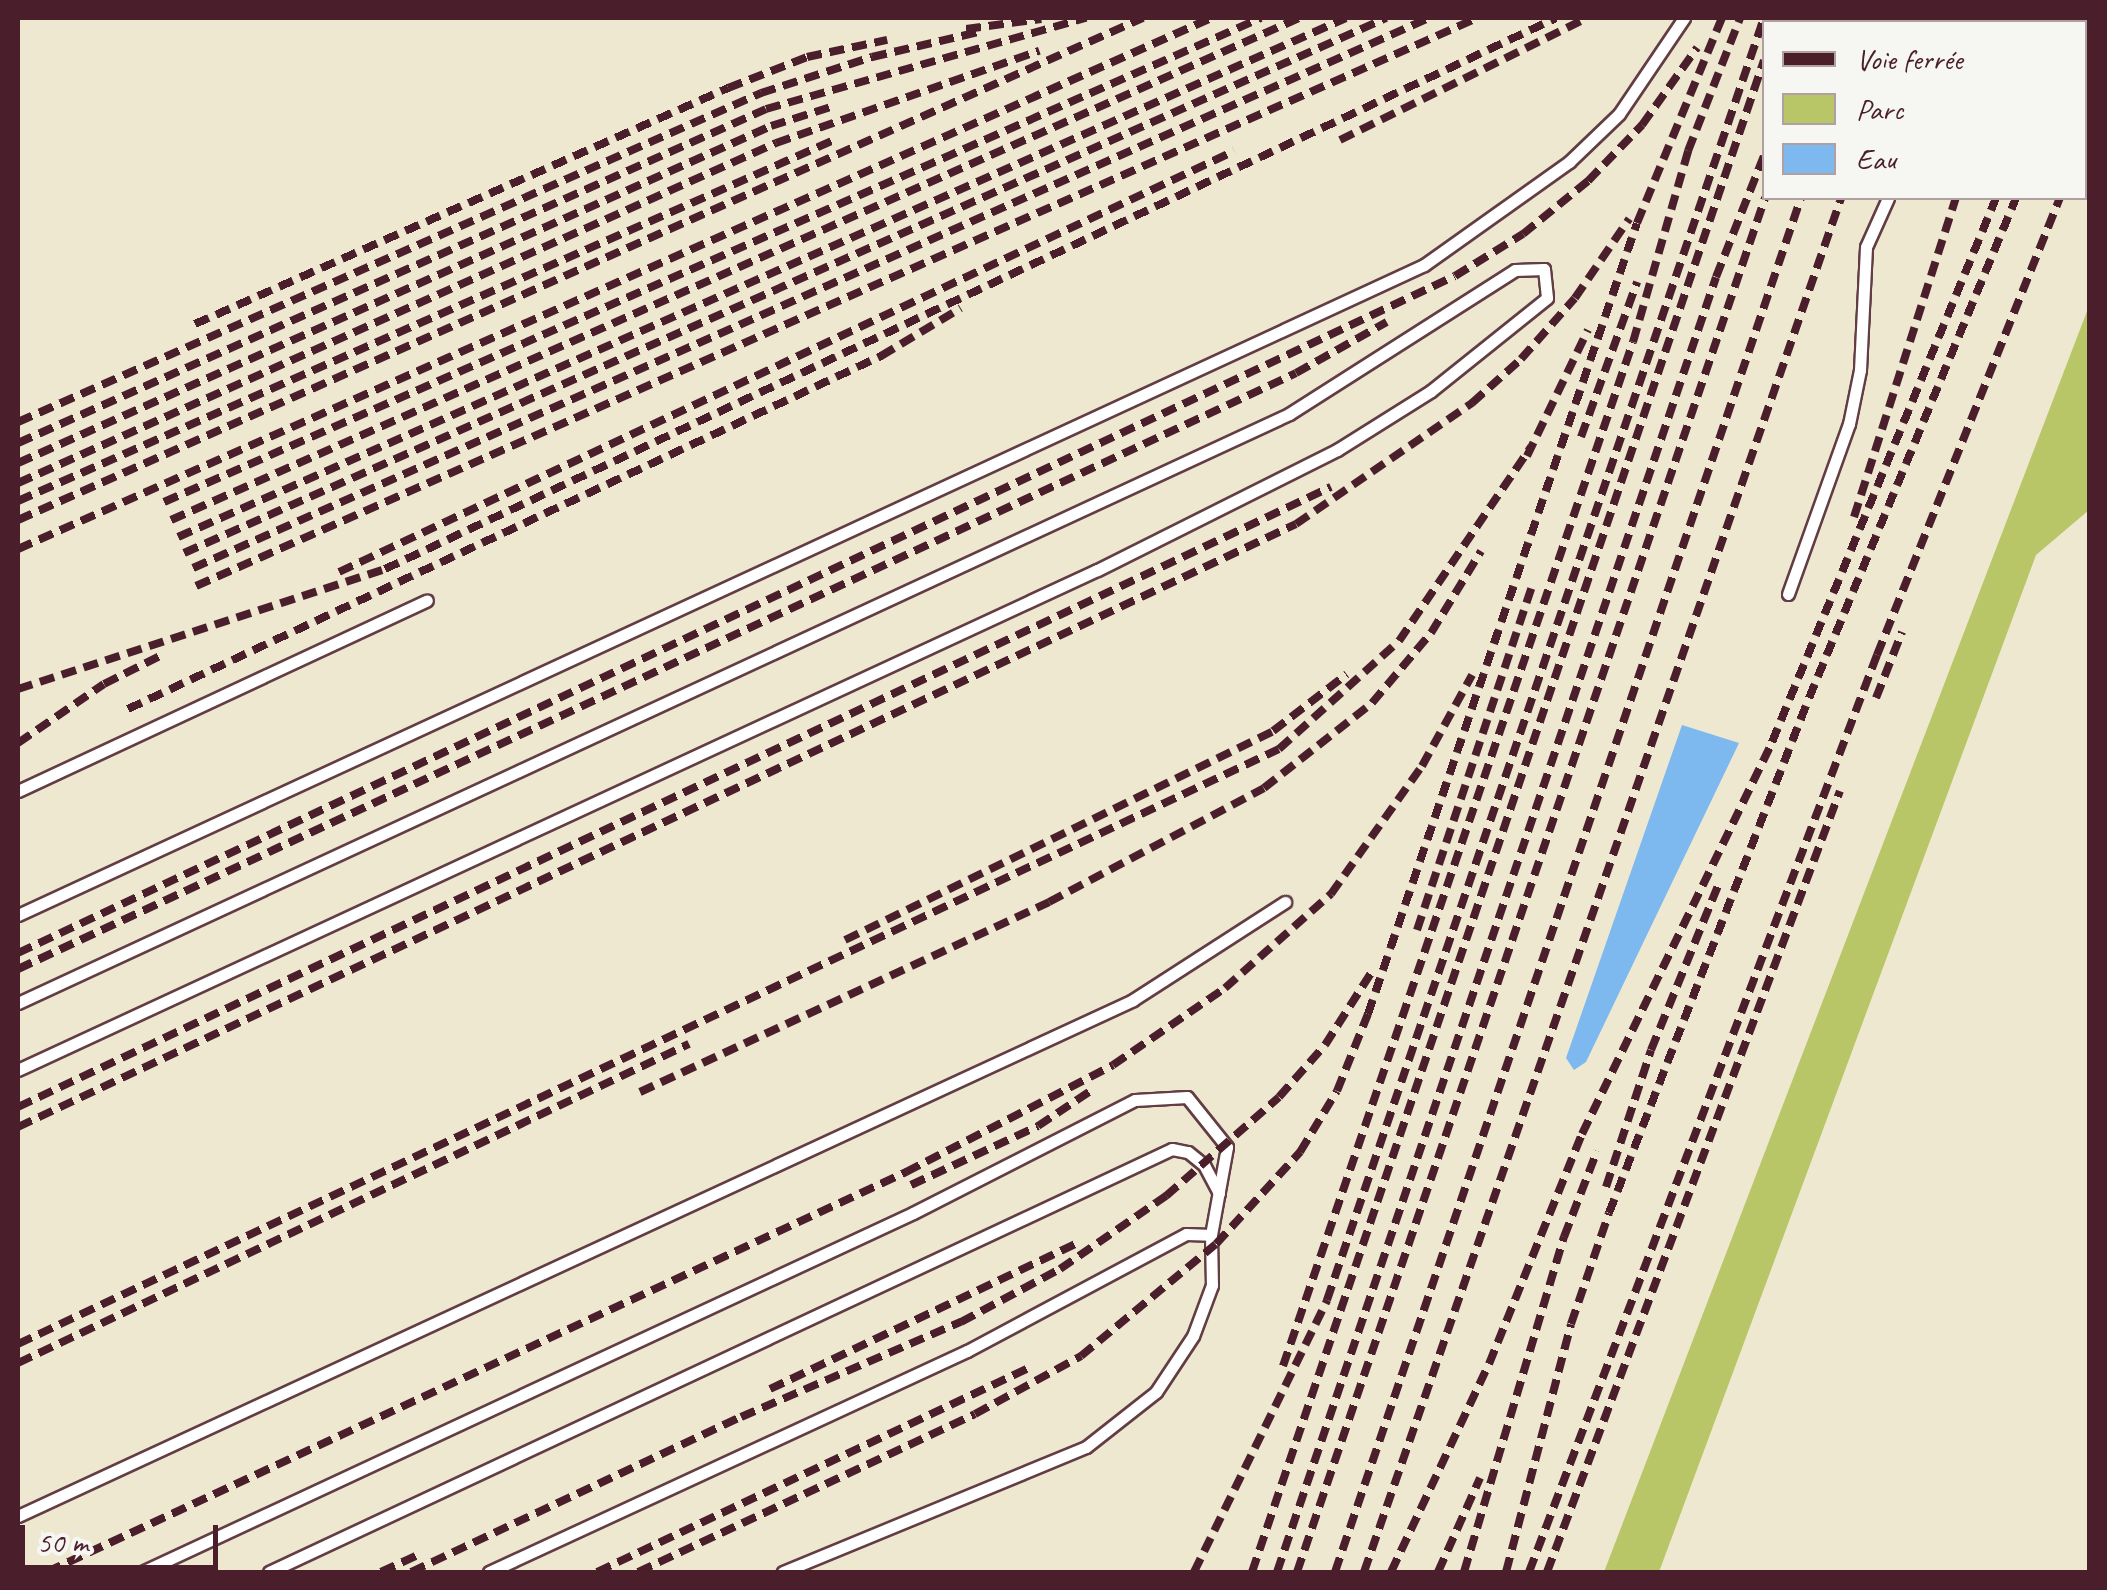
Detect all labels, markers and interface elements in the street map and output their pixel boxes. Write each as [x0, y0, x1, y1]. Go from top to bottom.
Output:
legend [1762, 20, 2087, 200]
text: Voie ferrée [1856, 40, 1963, 78]
text: Parc [1856, 90, 1903, 128]
text: Eau [1856, 140, 1896, 178]
scale bar [25, 1505, 222, 1567]
text: 50 m [37, 1523, 88, 1561]

